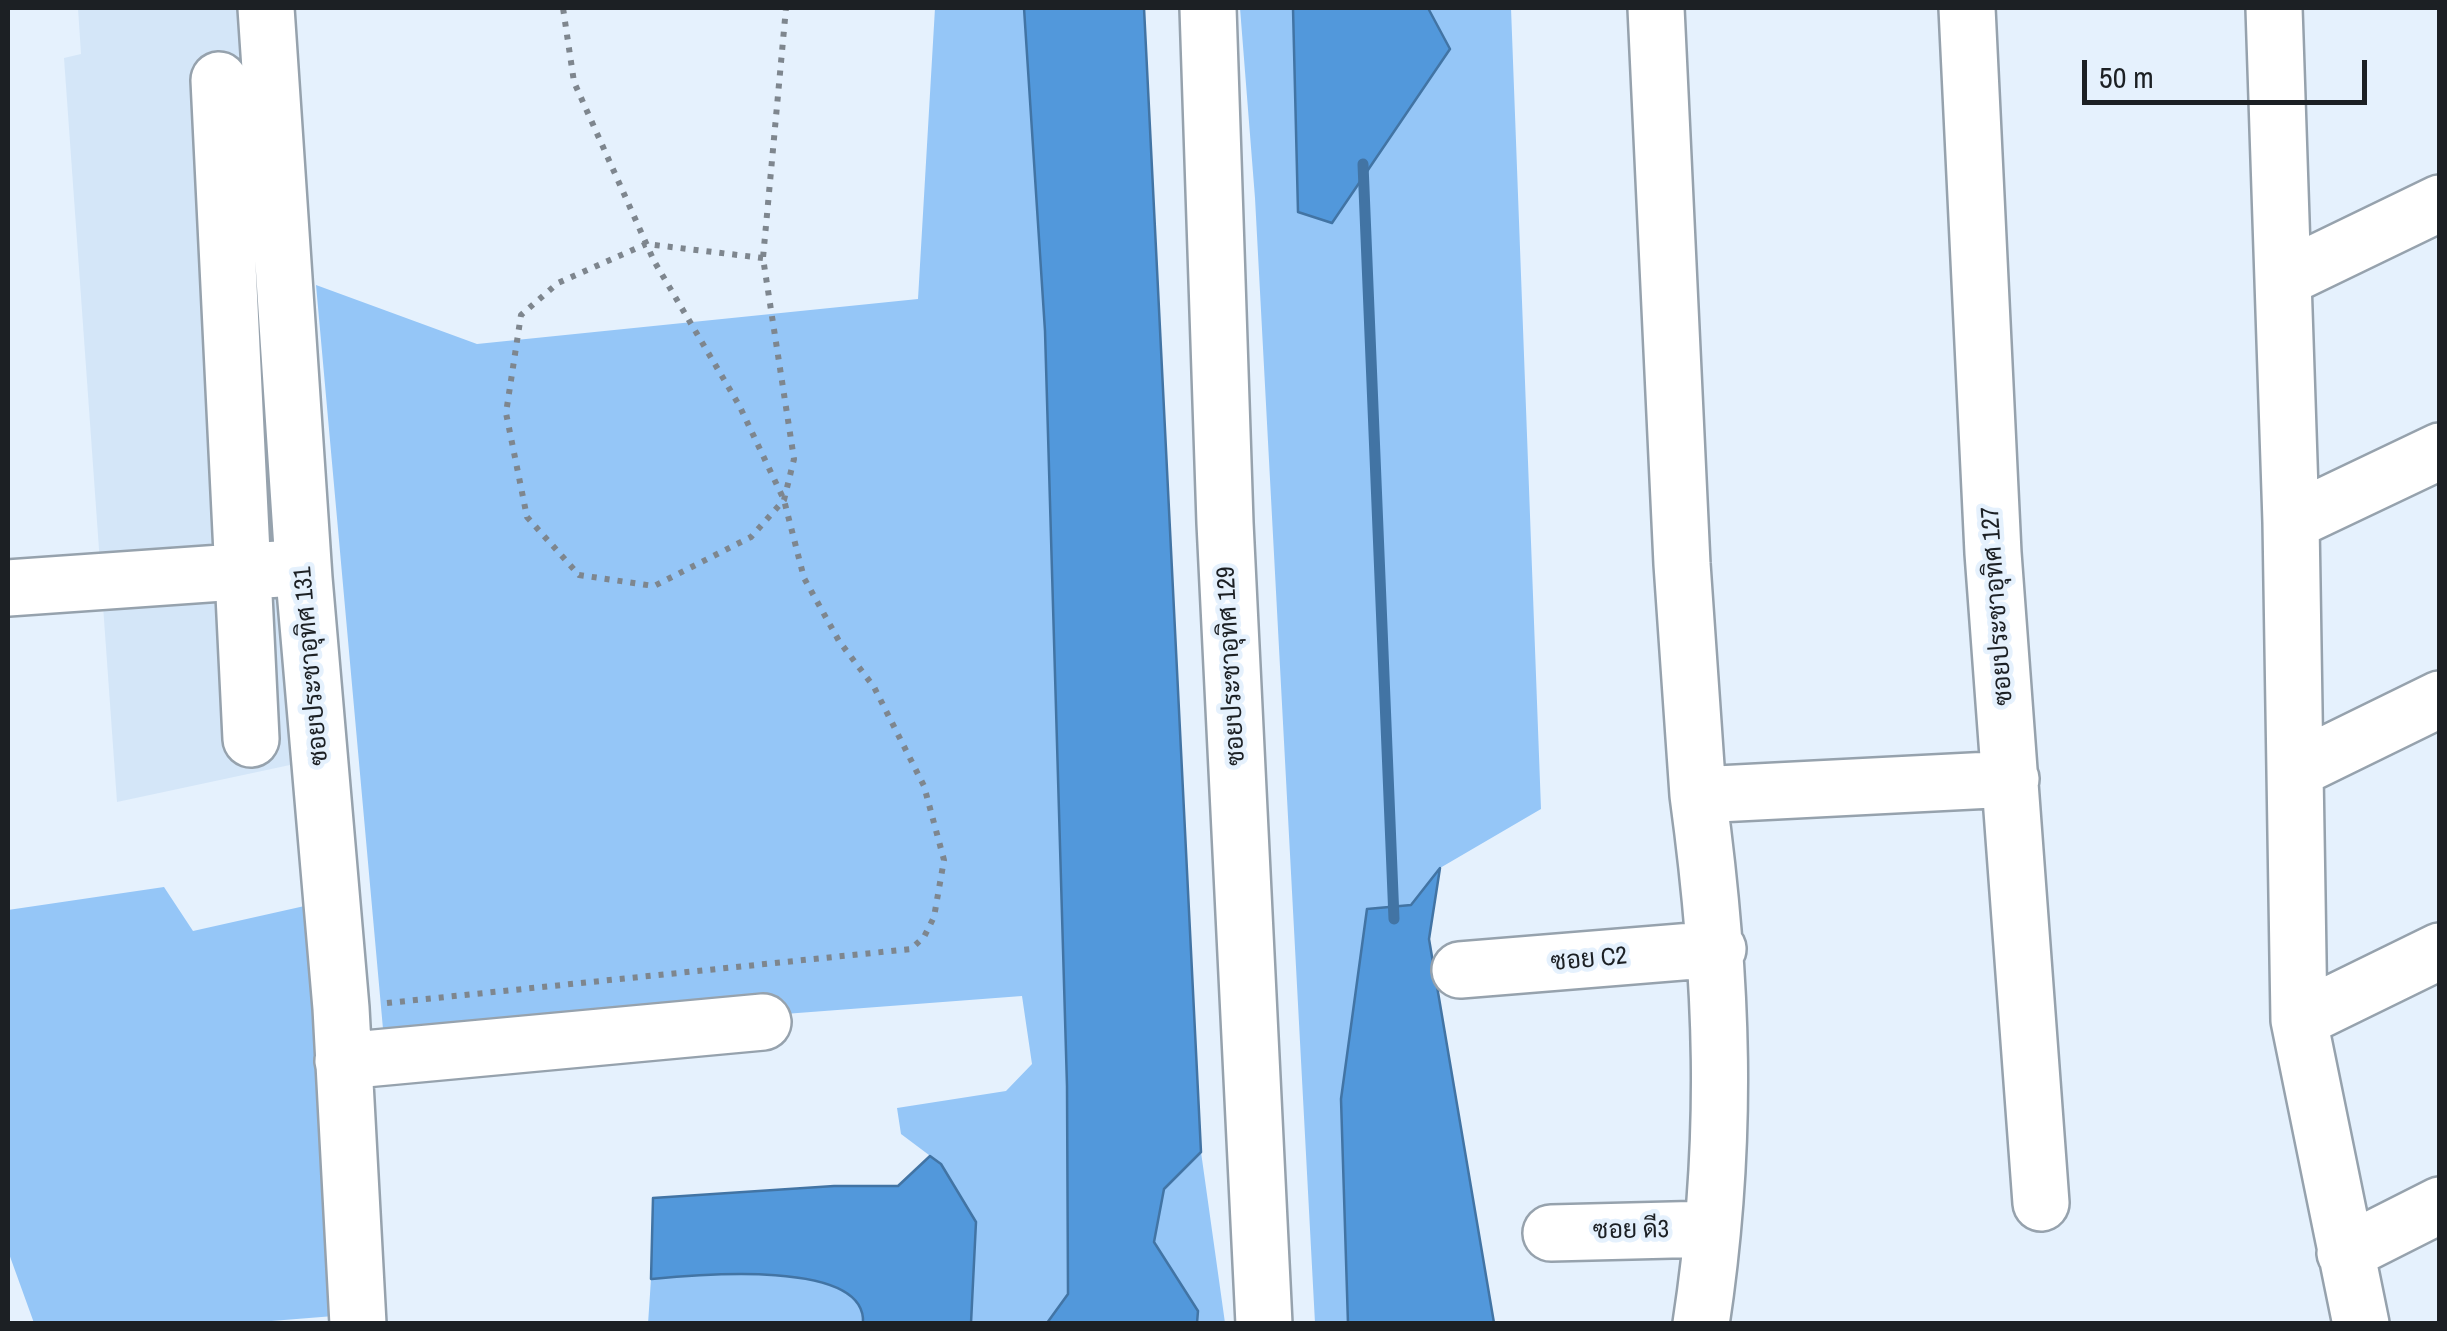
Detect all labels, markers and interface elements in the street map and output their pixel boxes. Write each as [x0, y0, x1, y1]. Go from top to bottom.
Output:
scale bar [2087, 40, 2372, 102]
text: 50 m [2099, 57, 2154, 97]
street label: ซอยประชาอุทิศ 127 [1976, 505, 2020, 707]
street label: ซอยประชาอุทิศ 131 [288, 565, 336, 767]
street label: ซอยประชาอุทิศ 129 [1212, 566, 1252, 766]
street label: ซอย C2 [1550, 942, 1628, 978]
street label: ซอย ดี3 [1593, 1215, 1669, 1247]

